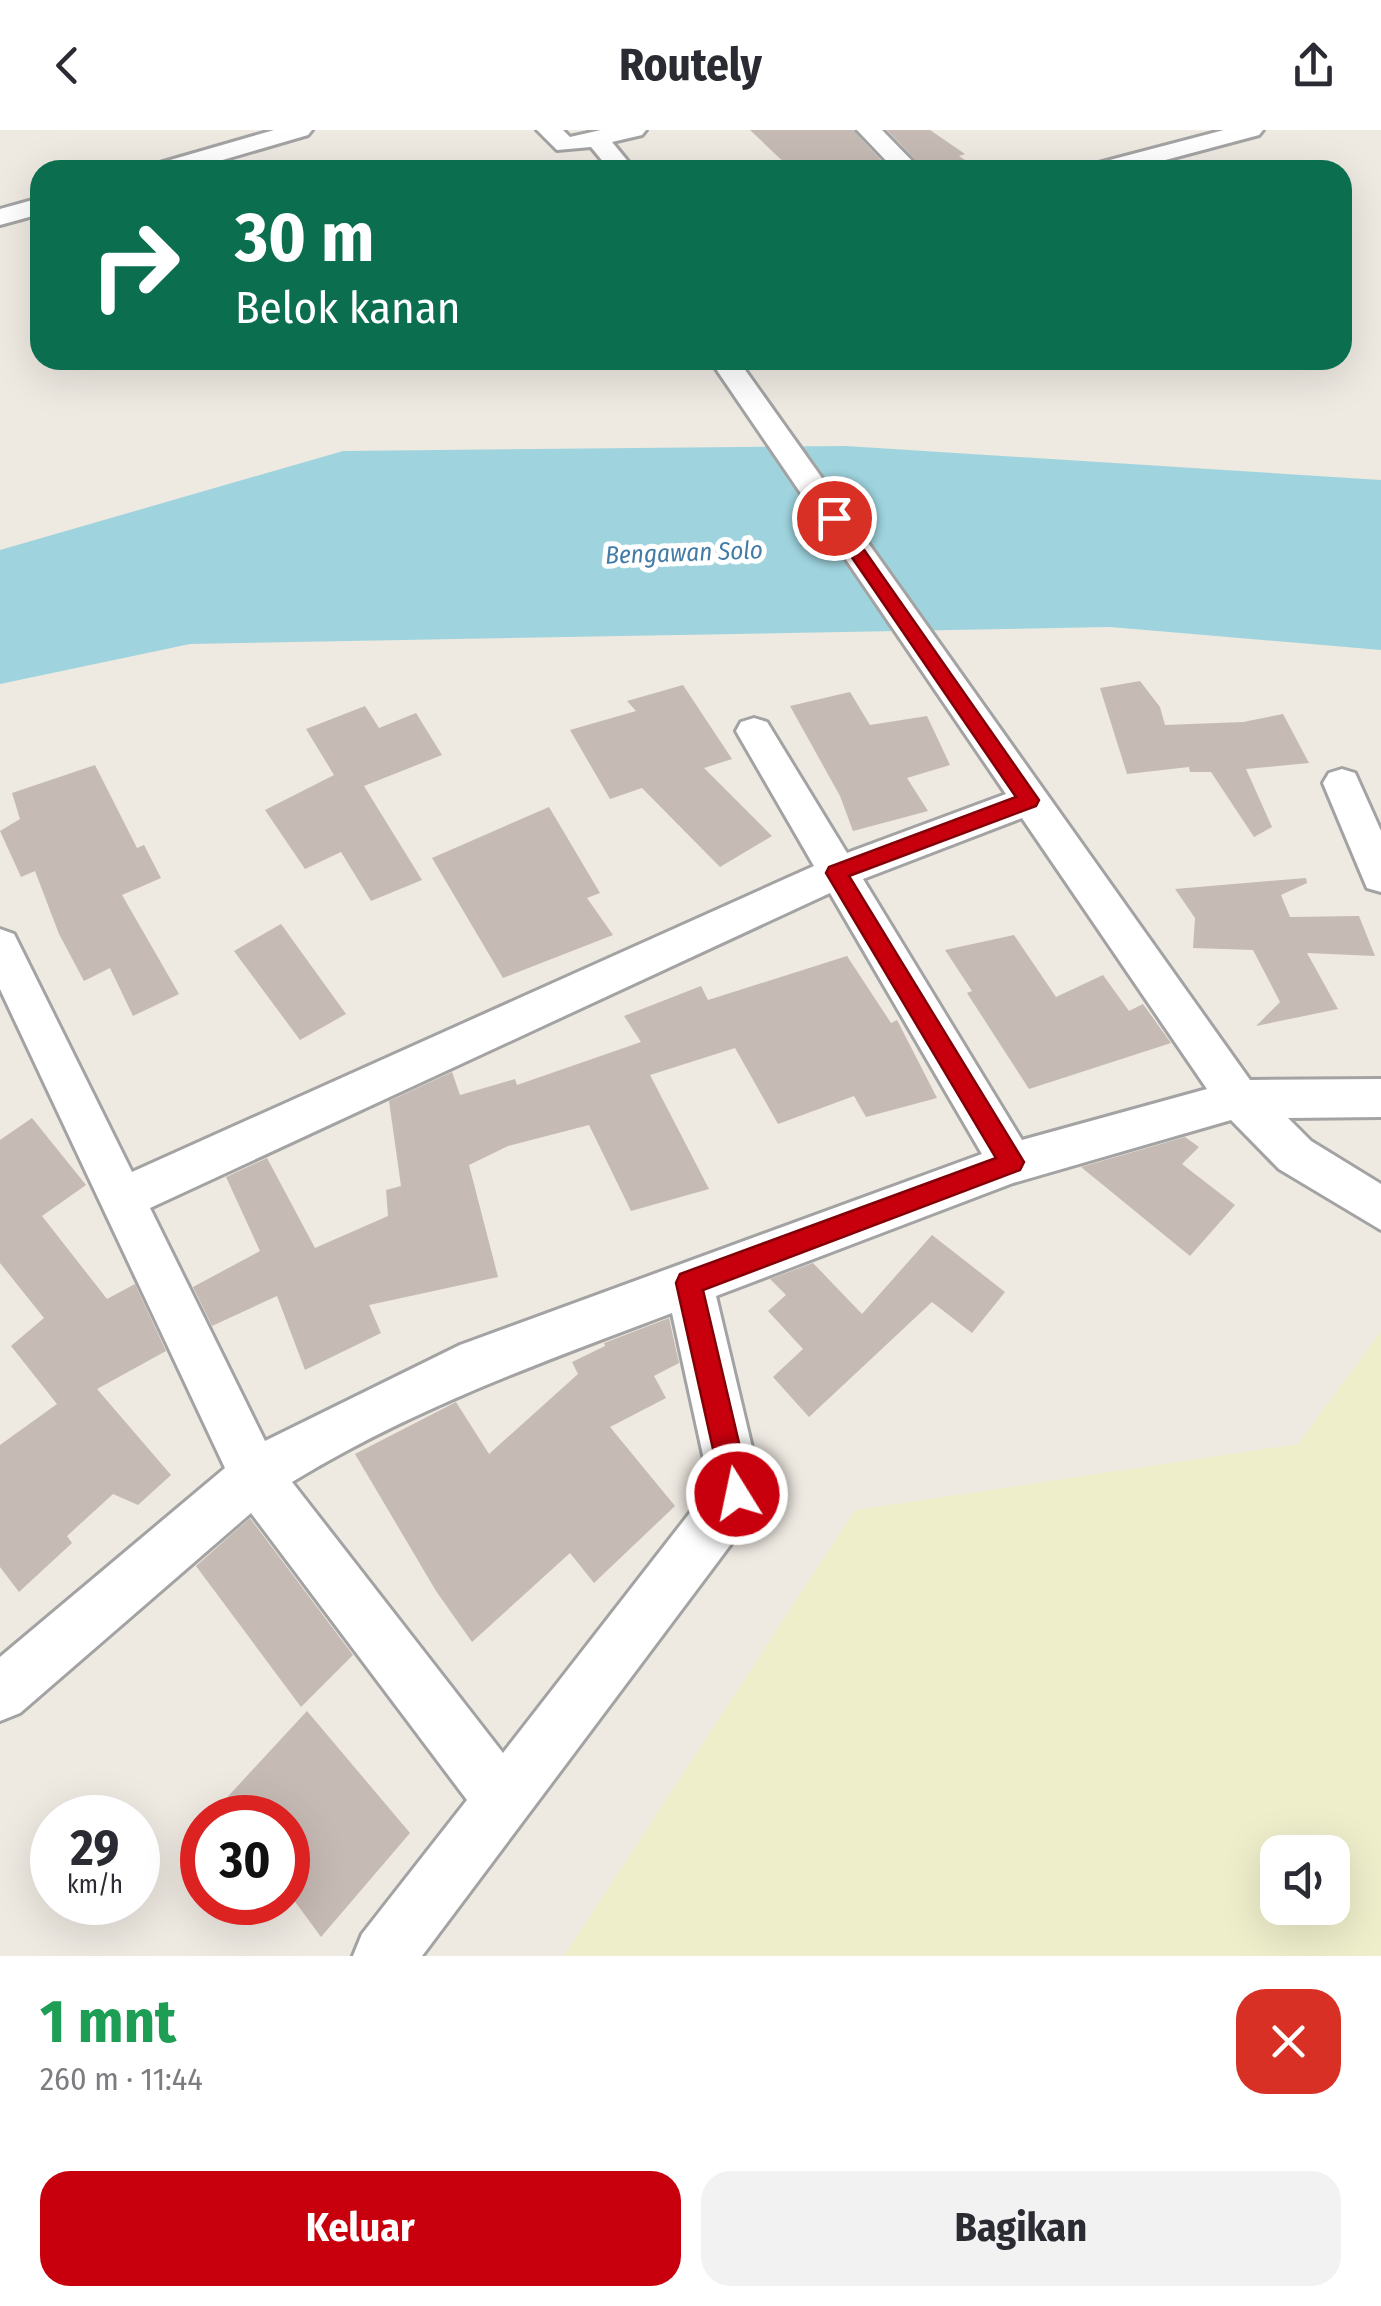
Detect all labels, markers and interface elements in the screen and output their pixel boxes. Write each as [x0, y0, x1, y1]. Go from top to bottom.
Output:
icon: back [40, 38, 95, 93]
text: Routely [619, 38, 762, 92]
icon: share [1286, 38, 1341, 93]
text: 30 m [235, 196, 374, 280]
icon: right [70, 200, 200, 330]
text: Belok kanan [235, 281, 461, 335]
pin [792, 476, 877, 561]
icon: arrive [807, 491, 862, 546]
water label: Bengawan Solo [605, 535, 763, 571]
position arrow [685, 1442, 789, 1546]
speed limit sign: 30 [180, 1795, 310, 1925]
text: 29 [71, 1818, 119, 1878]
map controls [1260, 1835, 1350, 1925]
button: sound [1260, 1835, 1350, 1925]
text: km/h [67, 1870, 123, 1900]
text: 1 mnt [40, 1986, 176, 2058]
button: close [1236, 1989, 1341, 2094]
text: 260 m · 11:44 [40, 2060, 203, 2098]
button: Keluar [40, 2171, 681, 2286]
button: Bagikan [701, 2171, 1341, 2286]

